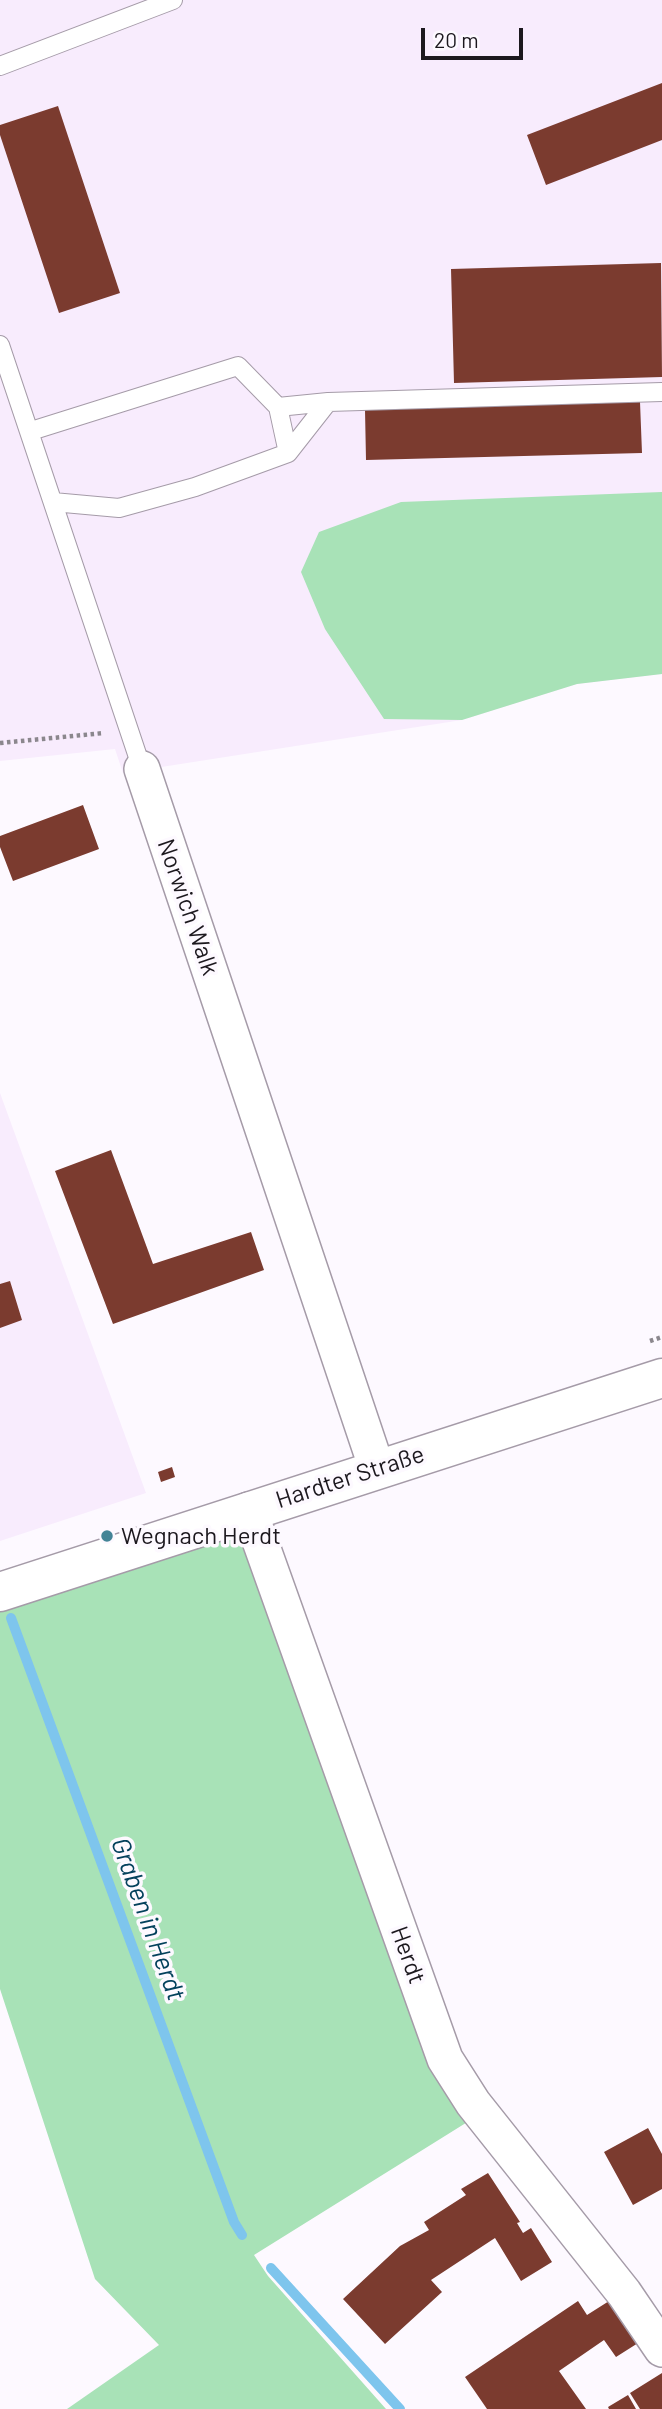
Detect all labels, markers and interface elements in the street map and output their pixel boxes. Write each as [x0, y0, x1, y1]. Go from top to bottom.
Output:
scale bar [424, 14, 526, 58]
text: 20 m [434, 27, 479, 52]
street label: Norwich Walk [151, 835, 225, 979]
street label: Hardter Straße [272, 1439, 428, 1515]
place label: Wegnach Herdt [121, 1522, 281, 1550]
marker: Wegnach Herdt [99, 1528, 115, 1544]
water label: Graben in Herdt [104, 1833, 192, 2005]
street label: Herdt [384, 1922, 432, 1988]

